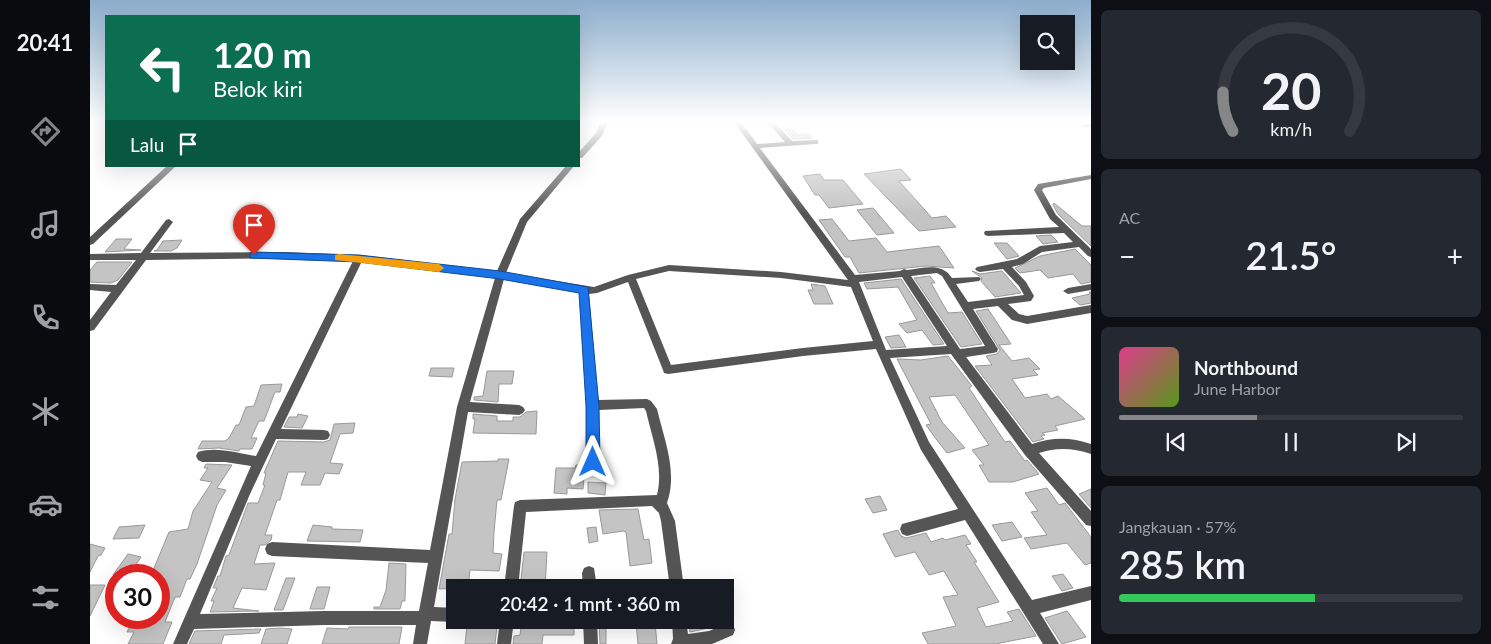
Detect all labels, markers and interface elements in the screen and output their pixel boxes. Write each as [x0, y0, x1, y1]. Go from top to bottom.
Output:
map controls [1020, 15, 1075, 70]
button: search [1020, 15, 1075, 70]
text: 20:41 [17, 29, 73, 56]
text: 120 m [213, 33, 312, 75]
icon: left [130, 35, 195, 100]
text: 20 [1261, 59, 1321, 121]
text: Belok kiri [213, 75, 303, 102]
icon: directions [28, 114, 63, 149]
text: km/h [1270, 118, 1312, 140]
icon: arrive [174, 130, 202, 158]
text: Lalu [130, 133, 164, 156]
pin [233, 204, 275, 255]
icon: music [28, 207, 63, 242]
text: AC [1119, 208, 1140, 227]
icon: arrive [240, 211, 268, 239]
text: 21.5° [1246, 232, 1336, 278]
text: − [1119, 239, 1135, 273]
text: + [1447, 239, 1463, 273]
icon: phone [28, 300, 63, 335]
text: Northbound [1194, 356, 1298, 379]
text: June Harbor [1194, 379, 1281, 398]
icon: climate [28, 394, 63, 429]
icon: previous [1162, 428, 1190, 456]
icon: pause [1277, 428, 1305, 456]
icon: next [1392, 428, 1420, 456]
position arrow [566, 435, 618, 487]
icon: car [28, 487, 63, 522]
text: Jangkauan · 57% [1119, 517, 1236, 536]
text: 285 km [1119, 541, 1246, 587]
speed limit sign: 30 [105, 564, 170, 629]
icon: filters [28, 580, 63, 615]
text: 20:42 · 1 mnt · 360 m [500, 592, 680, 615]

